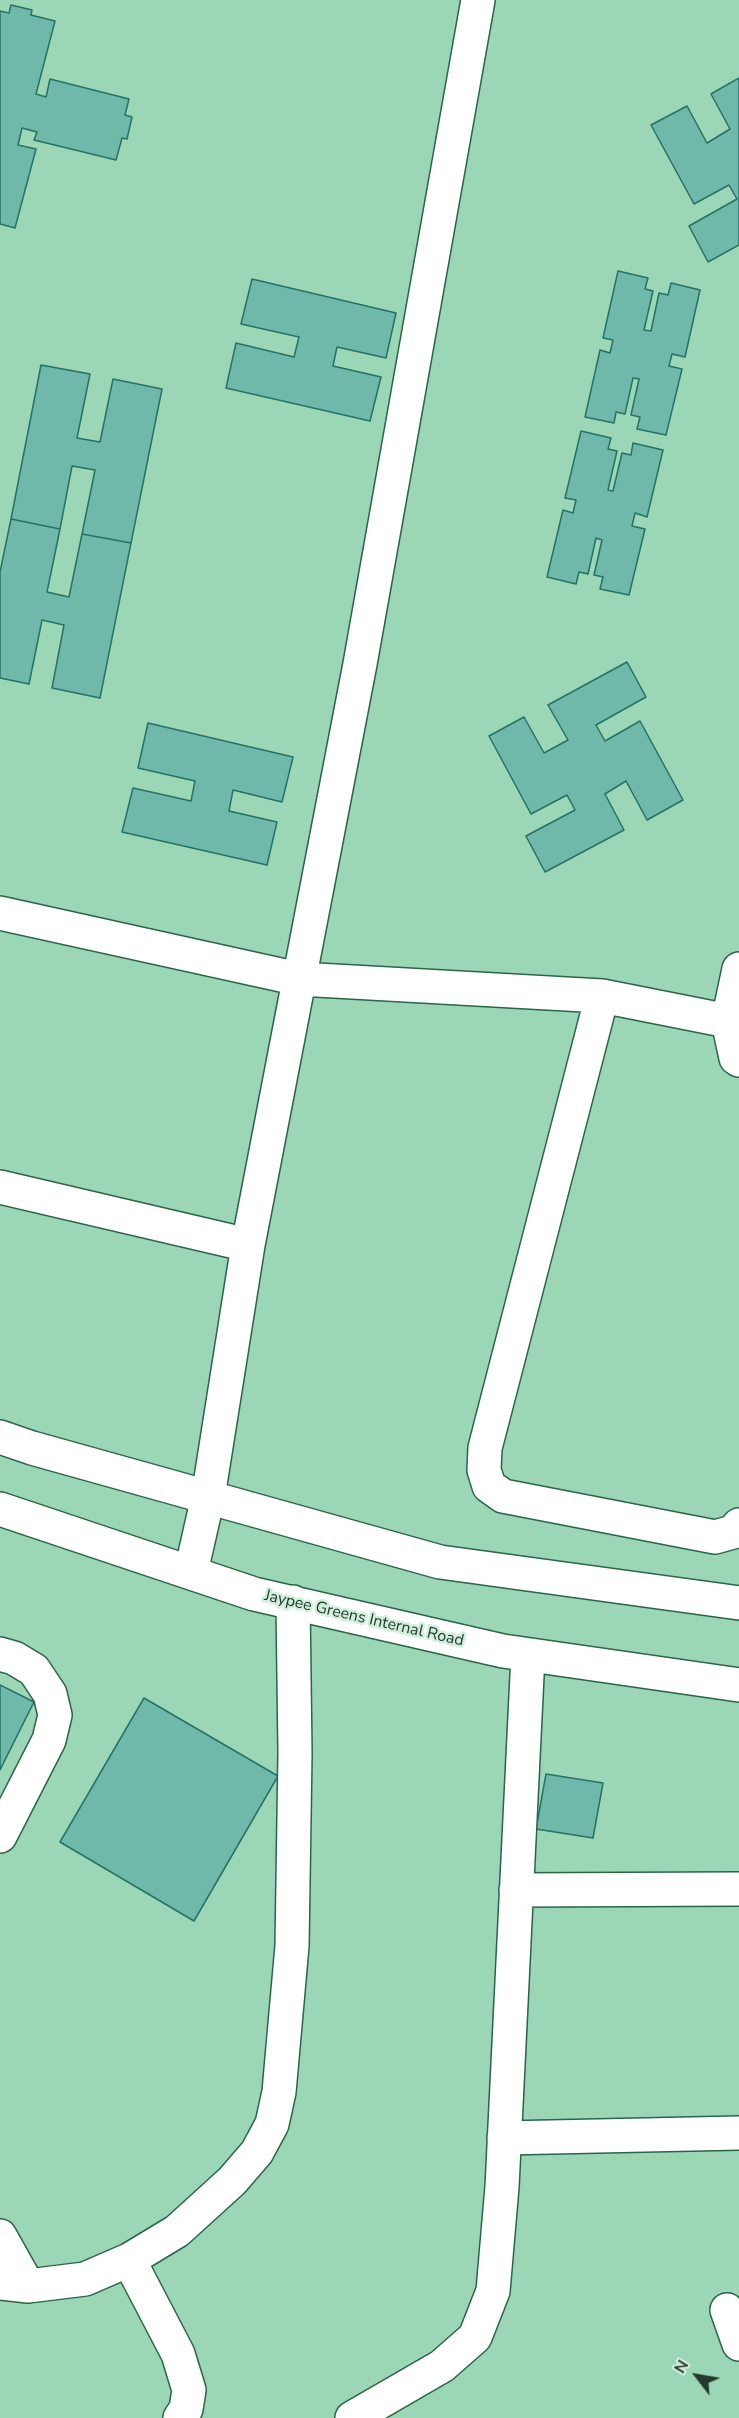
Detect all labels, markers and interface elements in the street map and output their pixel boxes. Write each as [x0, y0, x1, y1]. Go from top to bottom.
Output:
street label: Jaypee Greens Internal Road [262, 1587, 466, 1651]
north arrow [667, 2346, 727, 2406]
text: N [669, 2356, 694, 2378]

